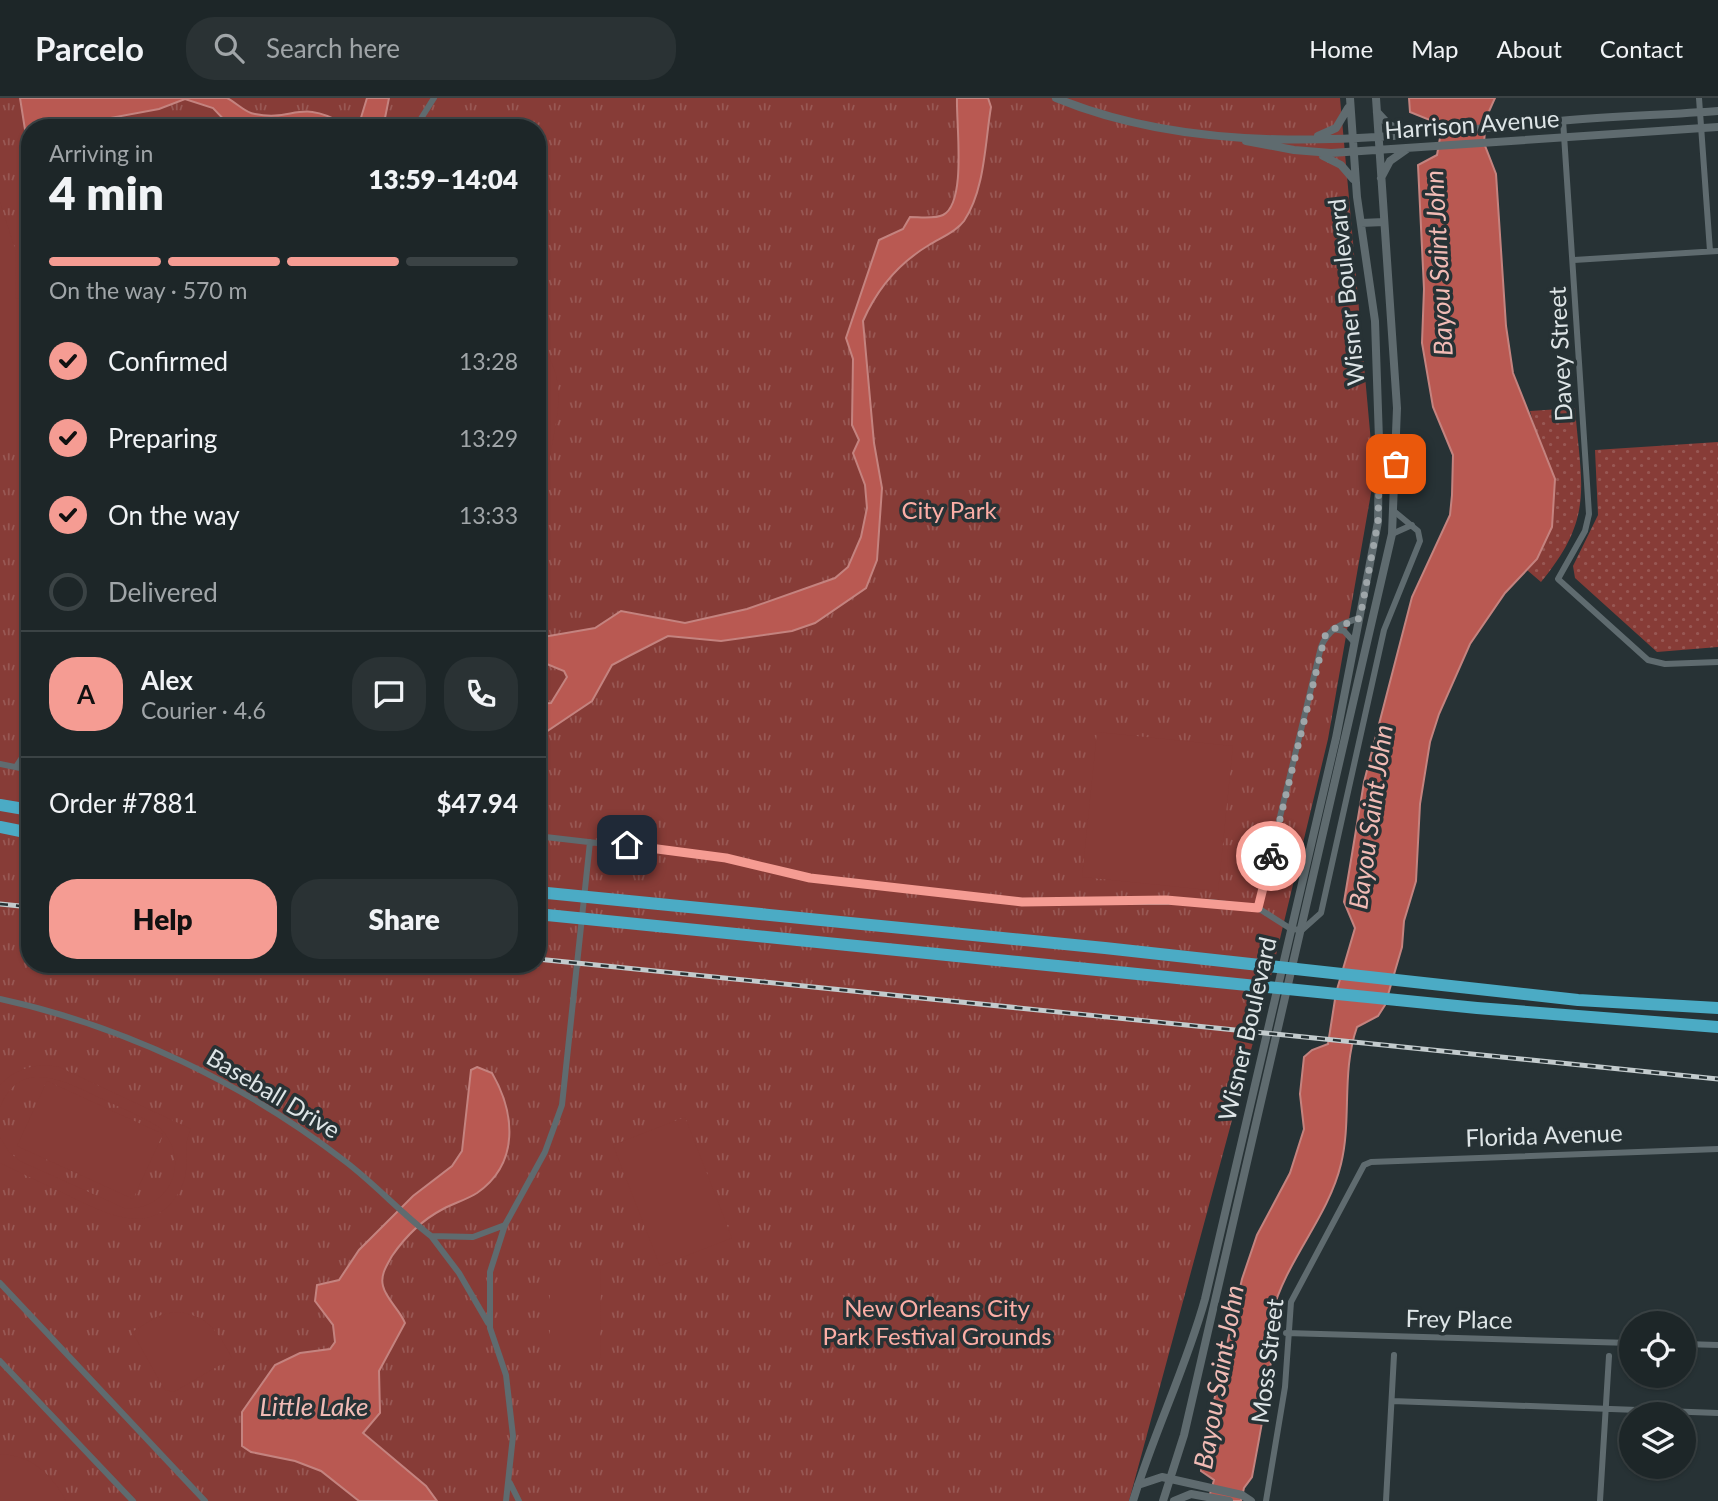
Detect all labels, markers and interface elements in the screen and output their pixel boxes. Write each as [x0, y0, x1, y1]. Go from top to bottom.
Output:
search box [186, 17, 676, 80]
text: Parcelo [35, 28, 144, 68]
icon: search [210, 29, 248, 67]
text: Search here [266, 32, 400, 64]
text: Home [1309, 34, 1373, 63]
text: Map [1411, 34, 1459, 63]
text: About [1497, 34, 1562, 63]
text: Contact [1600, 34, 1683, 63]
street label: Harrison Avenue [1383, 103, 1560, 144]
text: Arriving in [49, 139, 153, 167]
text: 13:59–14:04 [368, 163, 518, 195]
text: 4 min [49, 165, 164, 220]
water label: Bayou Saint John [1417, 169, 1459, 357]
street label: Wisner Boulevard [1321, 197, 1370, 387]
text: On the way · 570 m [49, 276, 248, 304]
street label: Davey Street [1541, 285, 1578, 422]
icon: check [49, 342, 87, 380]
text: Confirmed [108, 345, 228, 377]
text: 13:28 [459, 347, 518, 375]
icon: check [49, 419, 87, 457]
text: Preparing [108, 422, 217, 454]
text: 13:29 [459, 424, 518, 452]
pin [1366, 434, 1426, 494]
icon: bag [1377, 445, 1415, 483]
park label: City Park [901, 495, 997, 524]
icon: check [49, 496, 87, 534]
text: On the way [108, 499, 240, 531]
text: 13:33 [459, 501, 518, 529]
text: Delivered [108, 576, 218, 608]
button: chat [352, 657, 426, 731]
button: phone [444, 657, 518, 731]
text: Alex [141, 664, 193, 696]
text: A [77, 678, 95, 710]
text: Courier · 4.6 [141, 696, 266, 724]
water label: Bayou Saint John [1341, 723, 1399, 911]
text: Order #7881 [49, 787, 198, 819]
text: $47.94 [436, 787, 518, 819]
pin [597, 815, 657, 875]
courier [1236, 821, 1306, 891]
icon: home [608, 826, 646, 864]
icon: bike [1252, 837, 1290, 875]
button: Help [49, 879, 277, 959]
button: Share [291, 879, 518, 959]
street label: Wisner Boulevard [1211, 934, 1282, 1123]
street label: Baseball Drive [202, 1042, 346, 1144]
street label: Florida Avenue [1465, 1117, 1623, 1152]
water label: Bayou Saint John [1186, 1282, 1250, 1471]
park label: New Orleans City Park Festival Grounds [822, 1293, 1052, 1350]
street label: Moss Street [1244, 1296, 1289, 1425]
street label: Frey Place [1405, 1303, 1513, 1334]
map controls [1619, 1311, 1696, 1479]
button: locate [1619, 1311, 1696, 1388]
water label: Little Lake [260, 1390, 368, 1422]
button: layers [1619, 1402, 1696, 1479]

